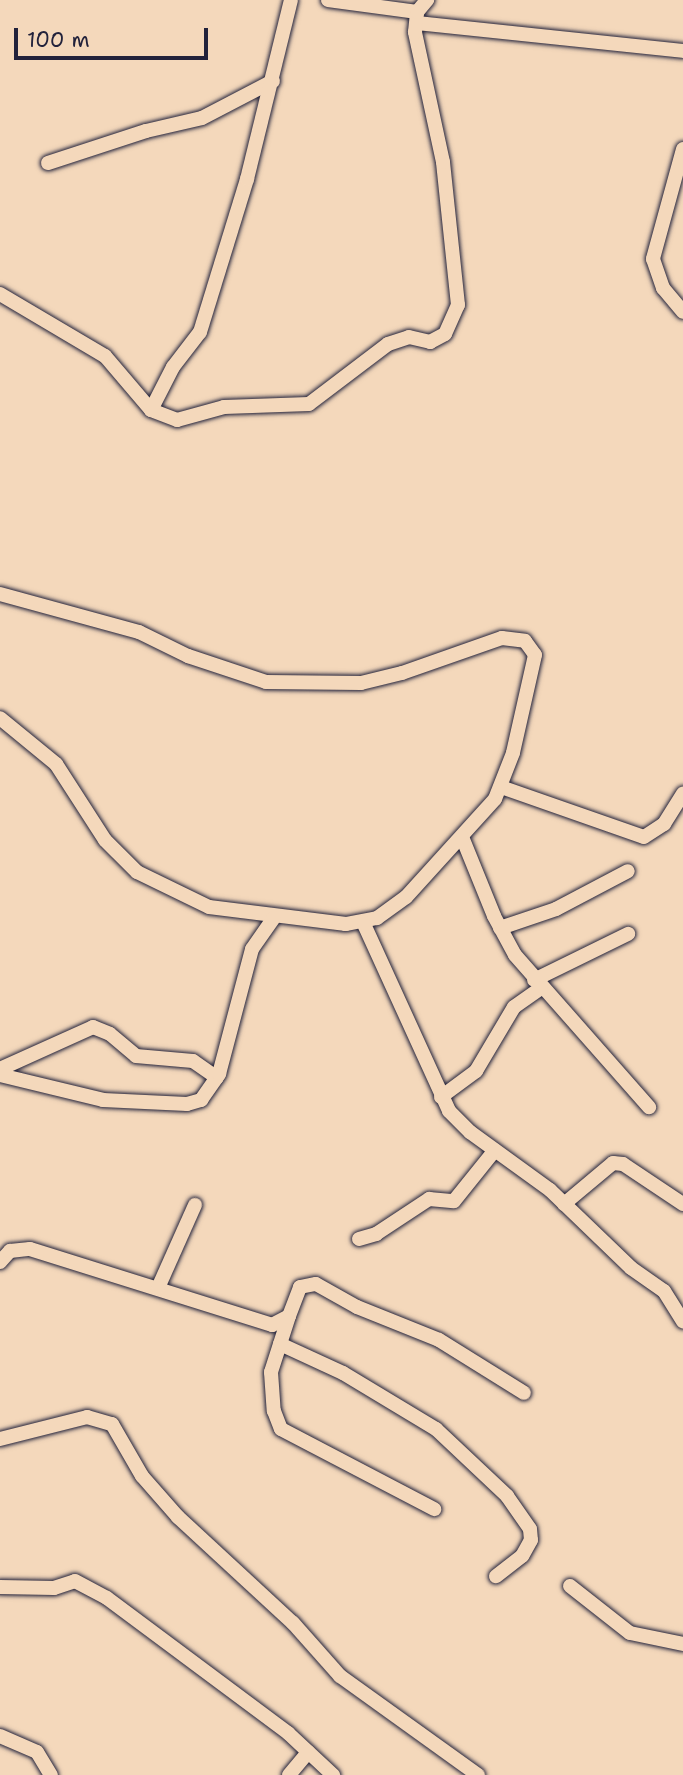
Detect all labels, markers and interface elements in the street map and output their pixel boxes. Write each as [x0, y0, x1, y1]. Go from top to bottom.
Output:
scale bar [18, 14, 212, 58]
text: 100 m [27, 26, 90, 54]

